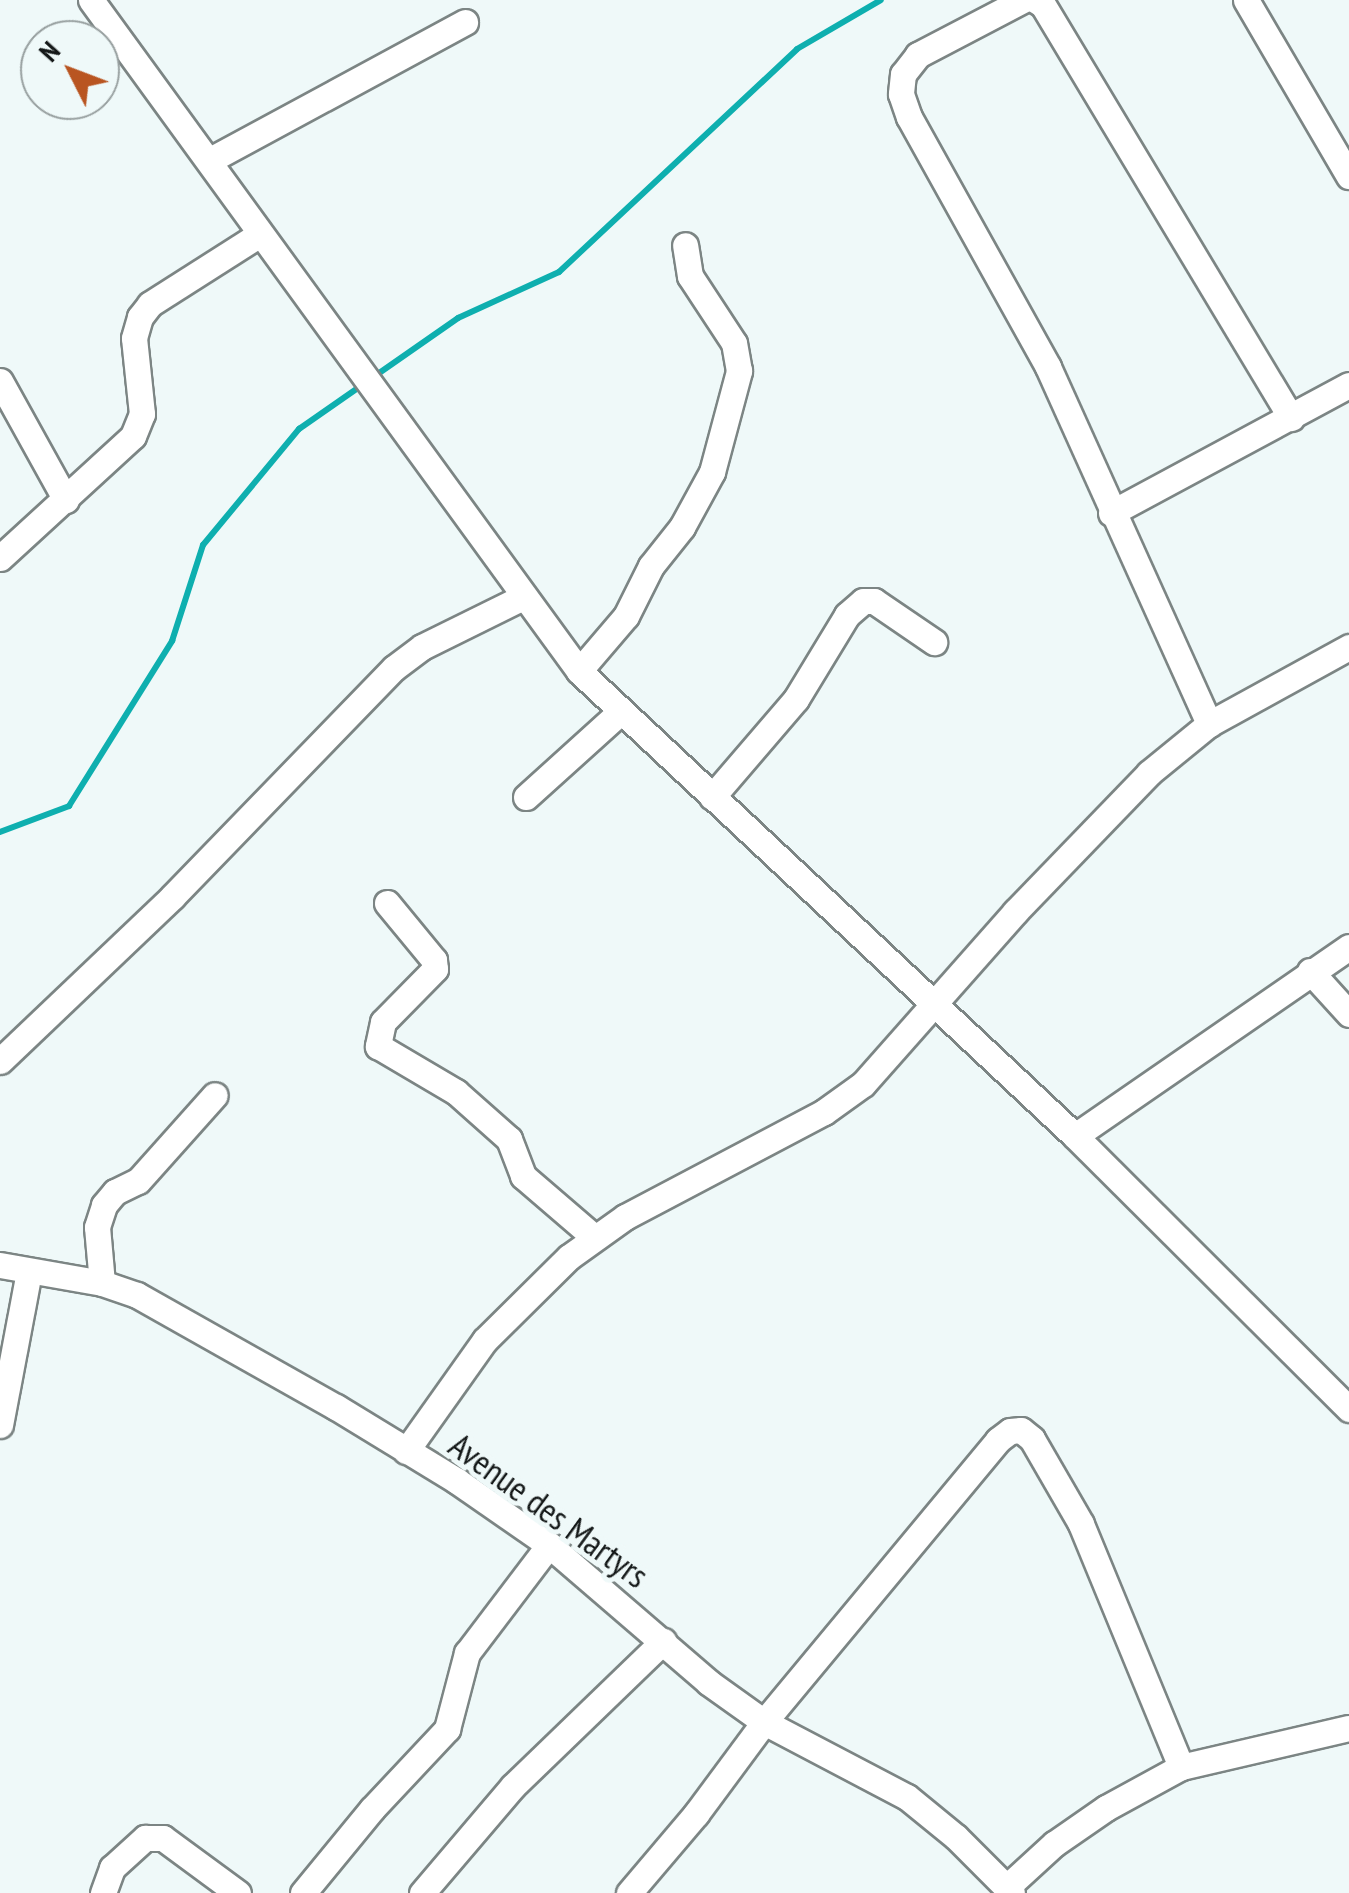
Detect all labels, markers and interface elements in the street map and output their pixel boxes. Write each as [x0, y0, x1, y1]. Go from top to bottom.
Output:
north arrow [20, 20, 120, 120]
text: N [30, 33, 68, 69]
street label: Avenue des Martyrs [441, 1424, 657, 1596]

